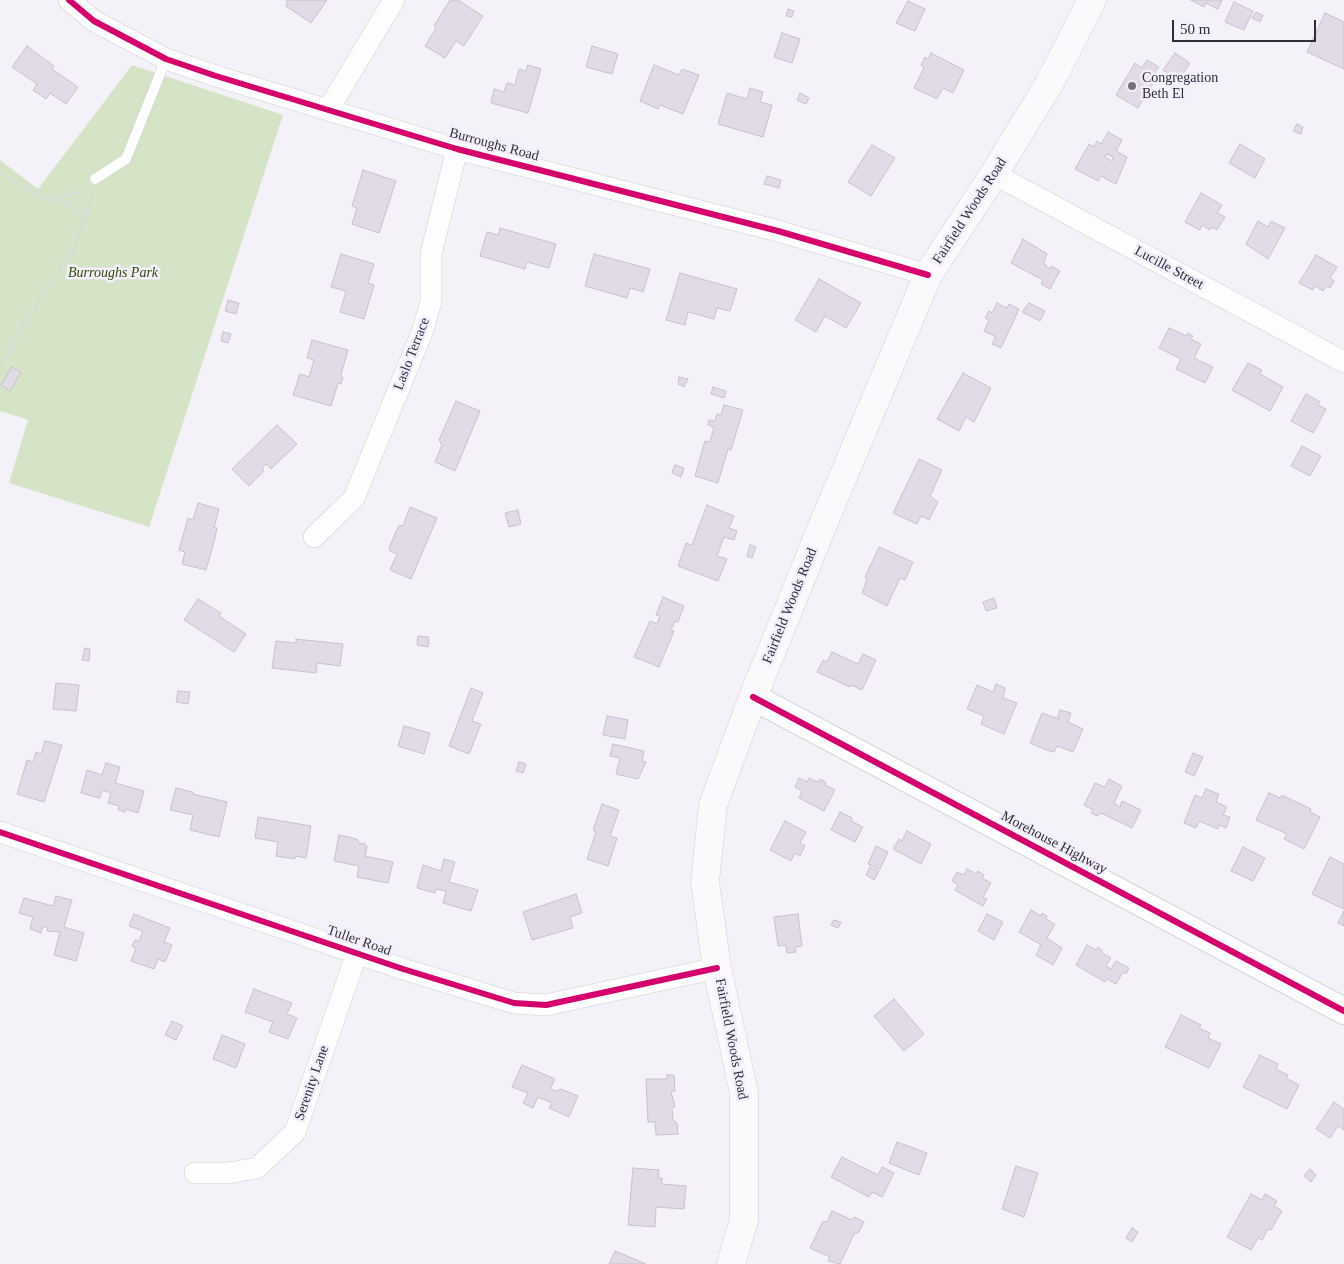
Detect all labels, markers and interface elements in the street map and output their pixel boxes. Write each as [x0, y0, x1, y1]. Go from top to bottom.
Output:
scale bar [1174, 10, 1318, 42]
text: 50 m [1180, 21, 1210, 37]
place label: Congregation Beth El [1142, 70, 1218, 102]
marker: Congregation Beth El [1126, 80, 1138, 92]
street label: Burroughs Road [447, 125, 541, 165]
street label: Fairfield Woods Road [929, 155, 1011, 267]
street label: Lucille Street [1132, 243, 1206, 293]
park label: Burroughs Park [68, 265, 158, 281]
street label: Laslo Terrace [390, 315, 434, 393]
street label: Fairfield Woods Road [759, 546, 821, 666]
street label: Morehouse Highway [998, 808, 1110, 878]
street label: Tuller Road [325, 922, 393, 960]
street label: Fairfield Woods Road [711, 977, 751, 1101]
street label: Serenity Lane [291, 1043, 333, 1123]

